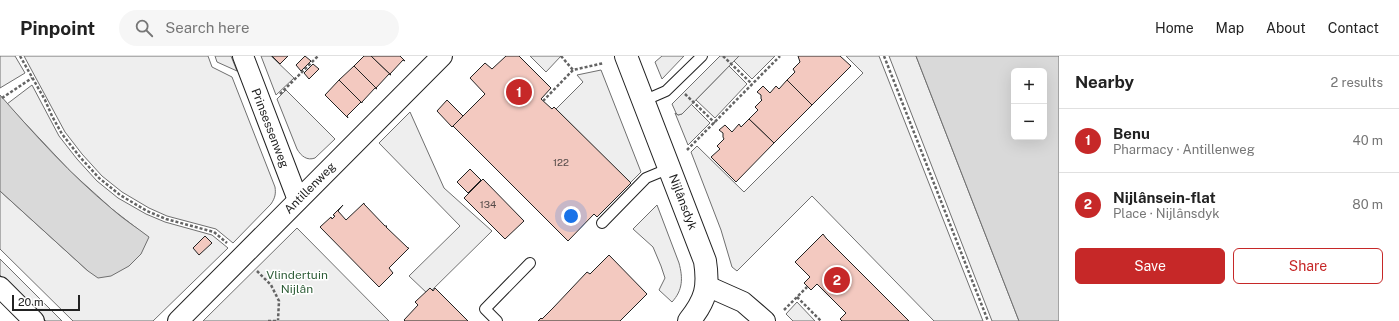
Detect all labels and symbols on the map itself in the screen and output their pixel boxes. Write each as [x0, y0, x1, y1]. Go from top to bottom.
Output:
pin: 1 [506, 77, 532, 107]
street label: Prinsessenweg [248, 86, 292, 170]
house number: 122 [553, 156, 569, 168]
street label: Antillenweg [281, 159, 339, 217]
street label: Nijlânsdyk [666, 172, 700, 232]
house number: 134 [480, 198, 496, 210]
your location [561, 206, 581, 226]
pin: 2 [824, 265, 850, 295]
park label: Vlindertuin Nijlân [266, 268, 328, 296]
scale bar [12, 293, 80, 312]

